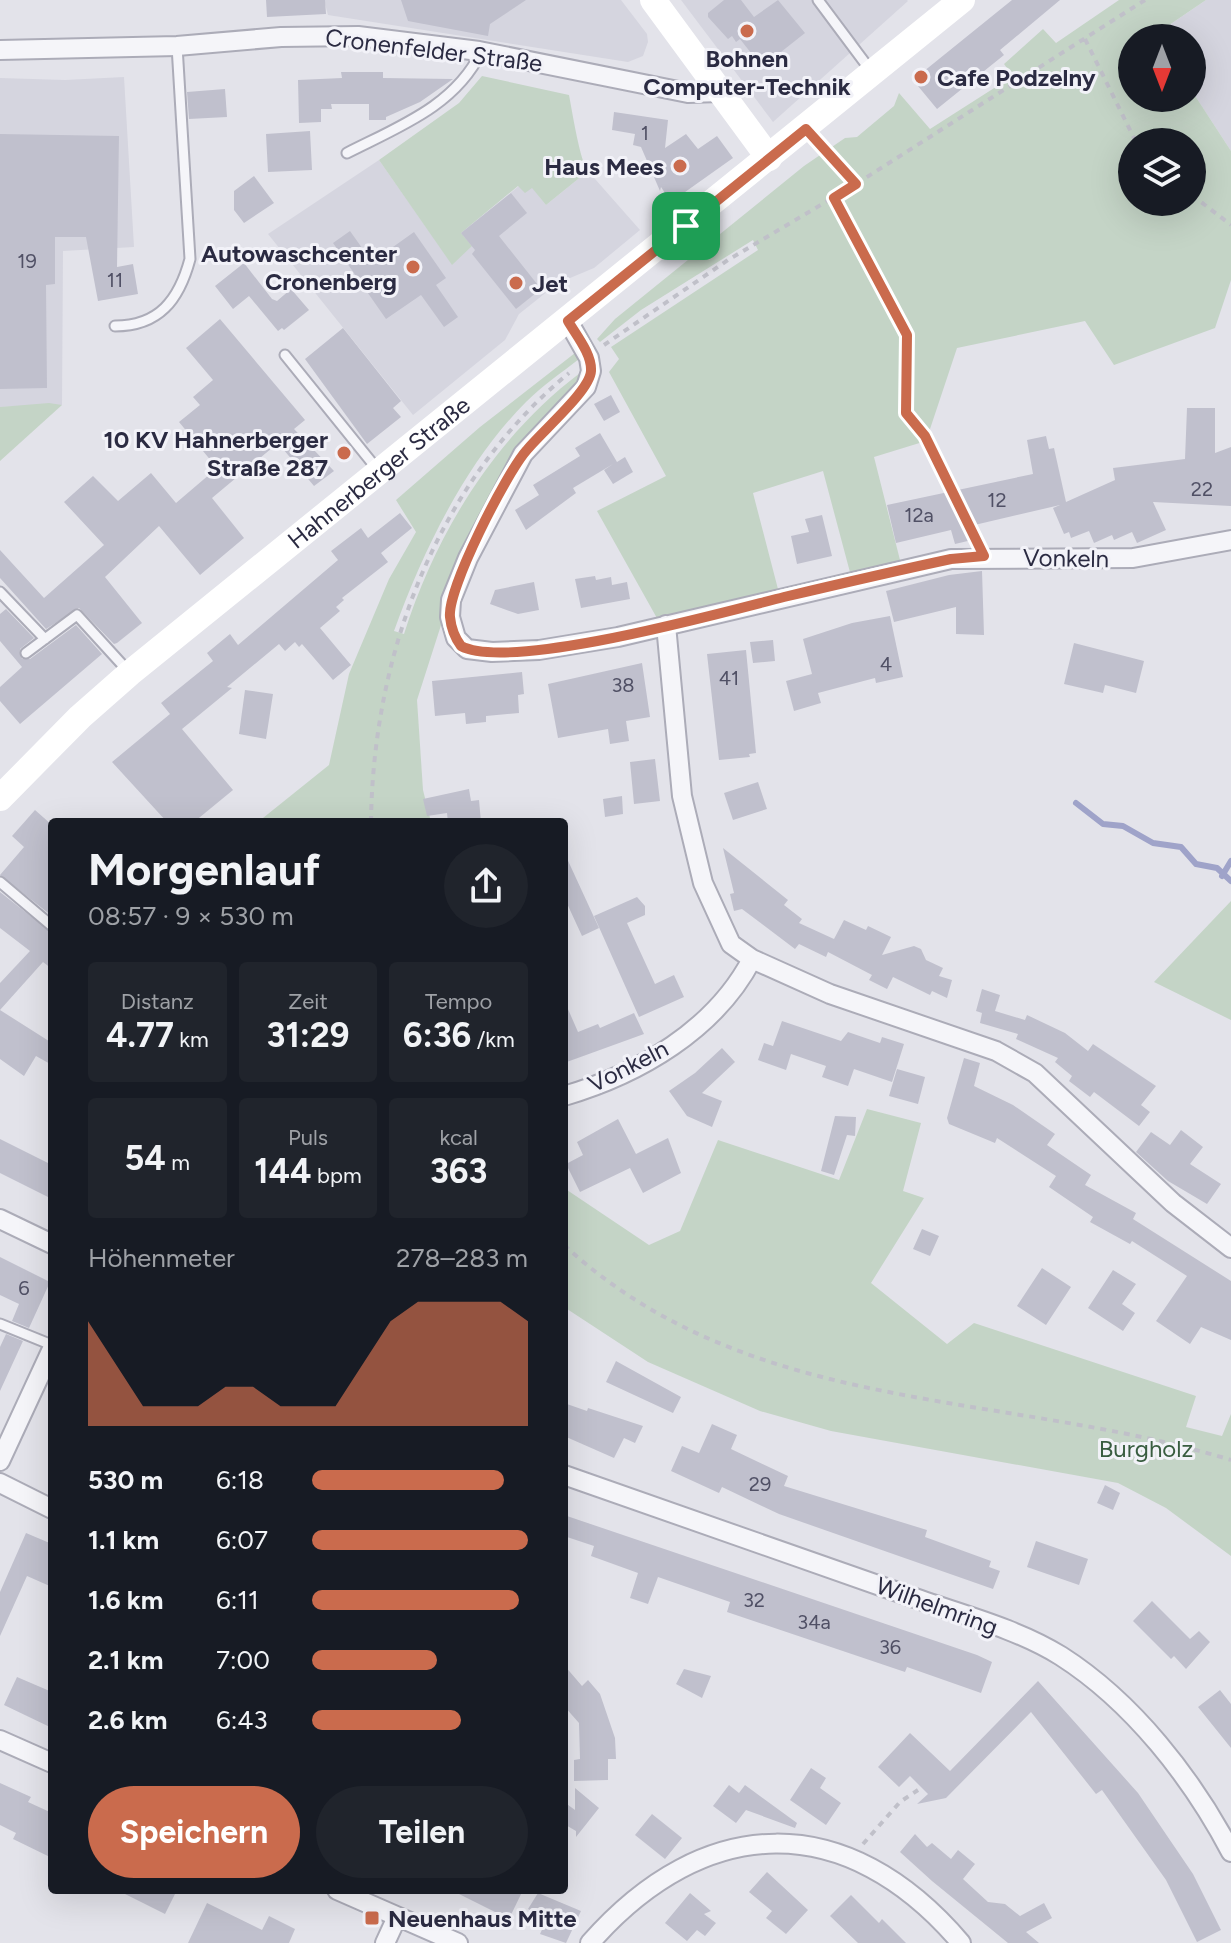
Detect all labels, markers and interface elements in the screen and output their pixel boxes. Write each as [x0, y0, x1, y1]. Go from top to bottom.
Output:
street label: Cronenfelder Straße [324, 22, 544, 78]
marker: Bohnen Computer-Technik [738, 22, 756, 40]
north arrow [1118, 24, 1206, 112]
map controls [1118, 24, 1206, 216]
place label: Bohnen Computer-Technik [643, 44, 851, 101]
place label: Cafe Podzelny [937, 63, 1096, 92]
marker: Cafe Podzelny [912, 68, 930, 86]
house number: 1 [641, 121, 649, 145]
button: layers [1118, 128, 1206, 216]
place label: Haus Mees [544, 152, 664, 181]
marker: Haus Mees [671, 157, 689, 175]
pin [652, 192, 720, 260]
icon: arrive [664, 204, 708, 248]
place label: Autowaschcenter Cronenberg [201, 239, 397, 296]
house number: 19 [17, 249, 37, 273]
marker: Autowaschcenter Cronenberg [404, 258, 422, 276]
house number: 11 [107, 268, 123, 292]
place label: Jet [532, 269, 568, 298]
marker: Jet [507, 274, 525, 292]
street label: Hahnerberger Straße [282, 390, 475, 554]
place label: 10 KV Hahnerberger Straße 287 [104, 425, 328, 482]
marker: 10 KV Hahnerberger Straße 287 [335, 444, 353, 462]
house number: 22 [1191, 477, 1213, 501]
house number: 12 [987, 488, 1007, 512]
house number: 12a [904, 503, 934, 527]
street label: Vonkeln [1023, 543, 1109, 573]
house number: 4 [880, 652, 892, 676]
house number: 41 [719, 666, 739, 690]
house number: 38 [611, 673, 635, 697]
text: Morgenlauf [88, 843, 320, 896]
button: share [444, 844, 528, 928]
text: 08:57 · 9 × 530 m [88, 900, 294, 932]
text: Distanz [121, 988, 194, 1015]
text: Zeit [288, 988, 328, 1015]
text: Tempo [425, 988, 492, 1015]
text: 4.77 [106, 1015, 174, 1056]
text: 31:29 [267, 1015, 349, 1056]
text: 6:36 [403, 1015, 471, 1056]
text: km [174, 1026, 209, 1053]
text: /km [471, 1026, 515, 1053]
street label: Vonkeln [583, 1034, 673, 1098]
text: Puls [288, 1124, 328, 1151]
text: kcal [439, 1124, 478, 1151]
text: 54 [125, 1138, 166, 1179]
text: m [166, 1149, 190, 1176]
text: 144 [254, 1151, 312, 1192]
text: 363 [430, 1151, 487, 1192]
text: bpm [312, 1162, 362, 1189]
text: Höhenmeter [88, 1242, 235, 1274]
text: 278–283 m [396, 1242, 528, 1274]
house number: 6 [18, 1276, 30, 1300]
park label: Burgholz [1099, 1434, 1193, 1463]
text: 530 m [88, 1464, 163, 1496]
text: 6:18 [216, 1464, 264, 1496]
house number: 29 [749, 1472, 771, 1496]
text: 1.1 km [88, 1524, 159, 1556]
text: 6:07 [216, 1524, 268, 1556]
street label: Wilhelmring [872, 1571, 1002, 1641]
text: 1.6 km [88, 1584, 163, 1616]
text: 6:11 [216, 1584, 259, 1616]
house number: 32 [743, 1588, 765, 1612]
house number: 34a [797, 1610, 831, 1634]
house number: 36 [879, 1635, 901, 1659]
text: 2.1 km [88, 1644, 163, 1676]
text: 7:00 [216, 1644, 270, 1676]
text: 2.6 km [88, 1704, 167, 1736]
text: 6:43 [216, 1704, 268, 1736]
button: Speichern [88, 1786, 300, 1878]
button: Teilen [316, 1786, 528, 1878]
place label: Neuenhaus Mitte [388, 1904, 577, 1933]
marker: Neuenhaus Mitte [363, 1909, 381, 1927]

